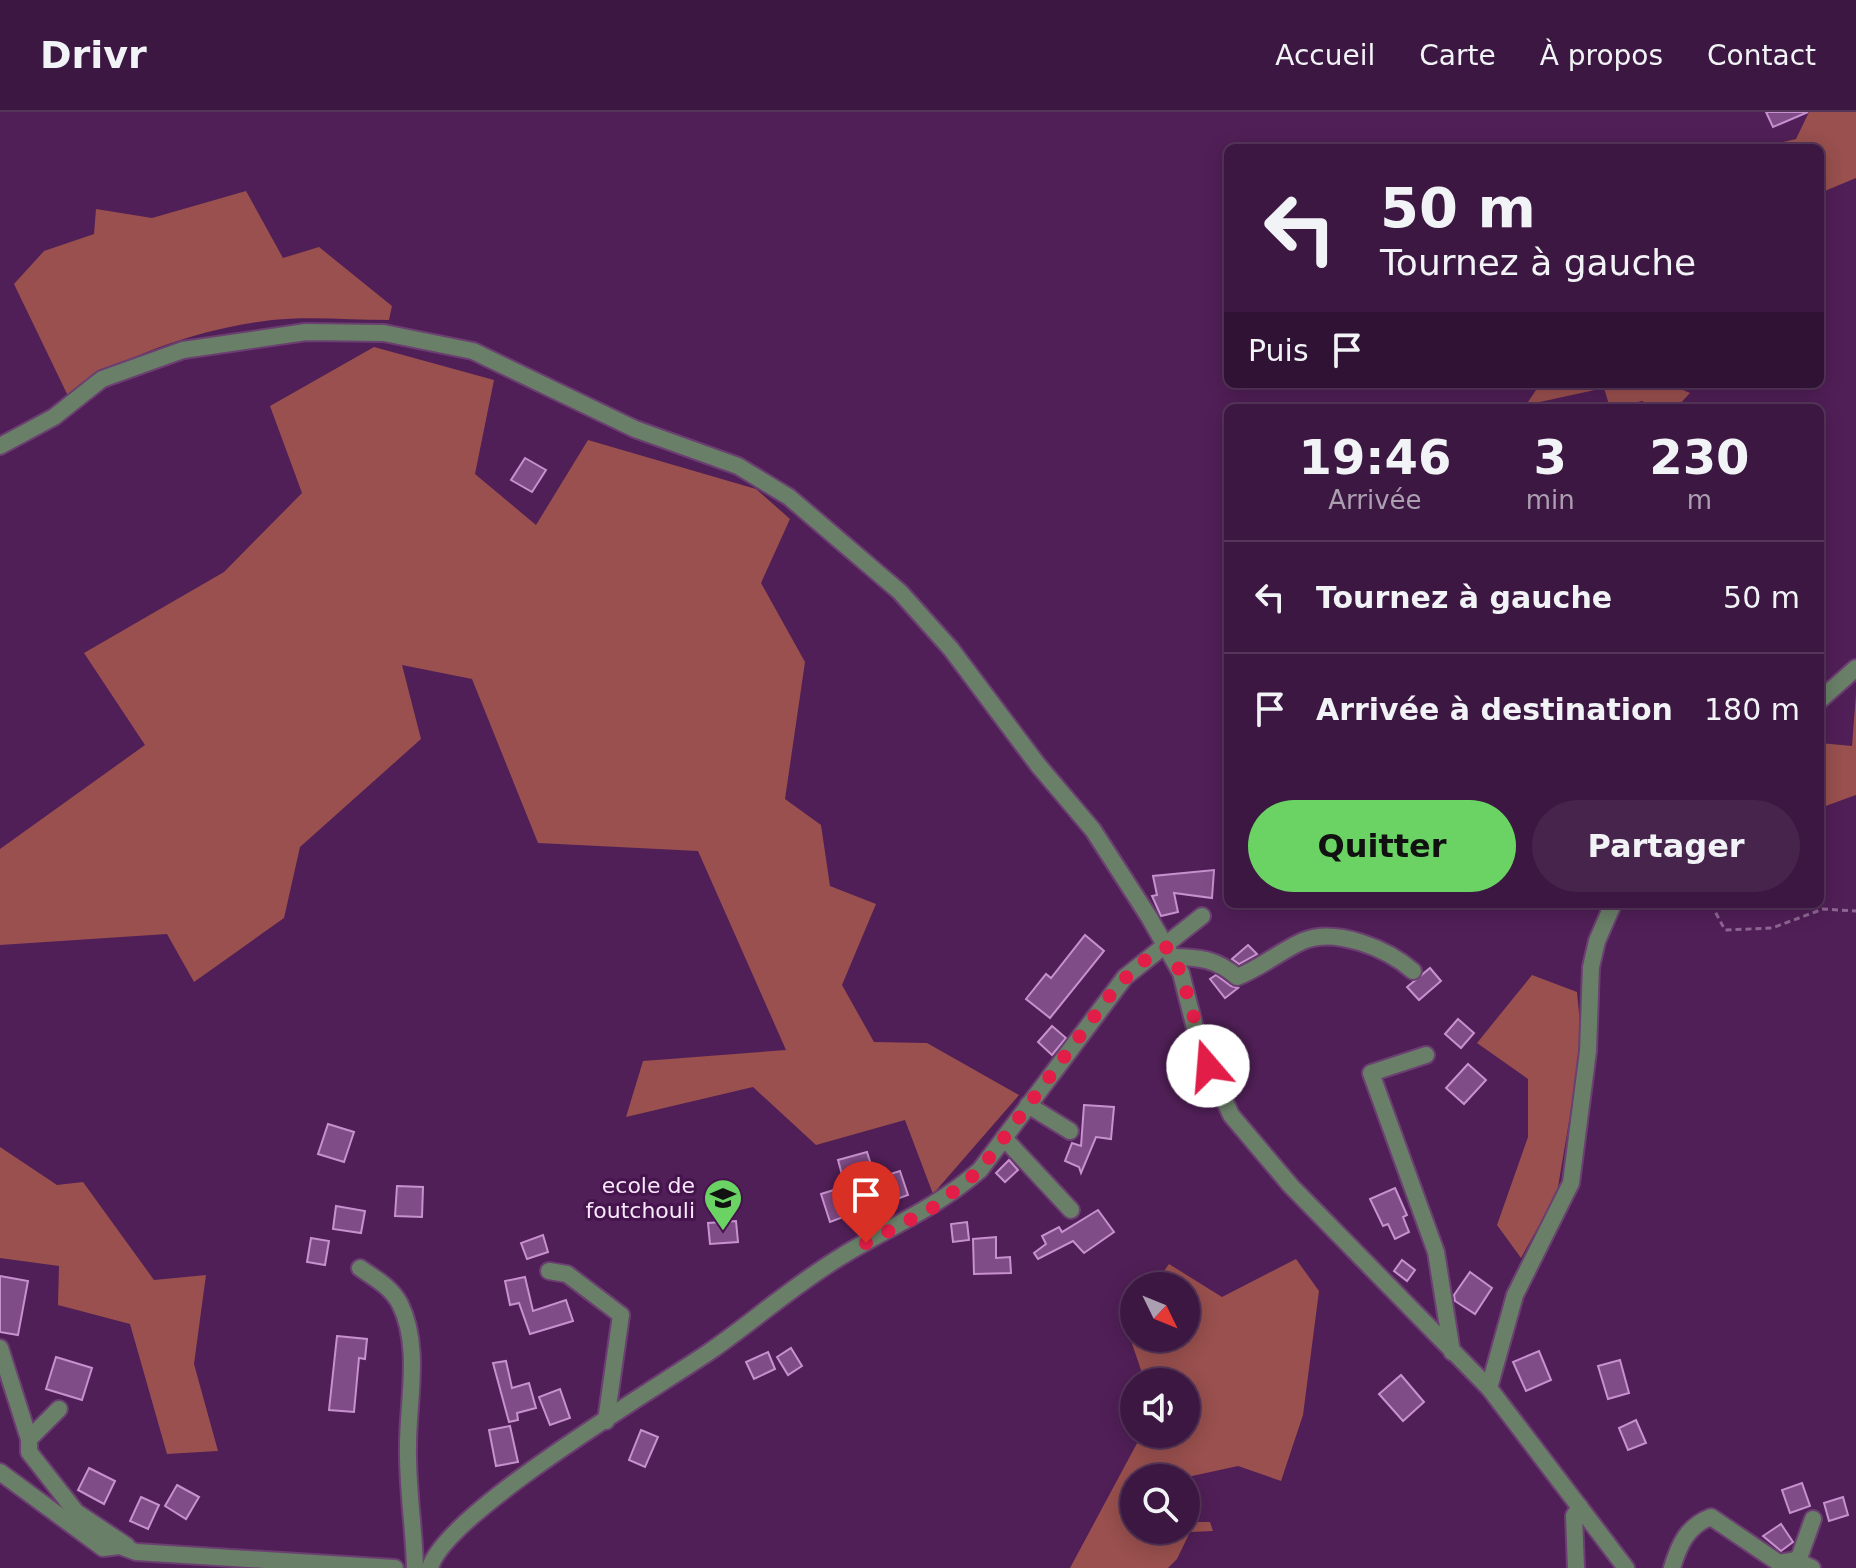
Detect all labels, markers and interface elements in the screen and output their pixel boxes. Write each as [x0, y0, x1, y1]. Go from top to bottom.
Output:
text: Drivr [40, 33, 147, 77]
text: Accueil [1275, 39, 1375, 72]
text: Carte [1419, 39, 1496, 72]
text: À propos [1540, 39, 1663, 72]
text: Contact [1707, 39, 1816, 72]
text: 50 m [1380, 175, 1536, 240]
icon: left [1248, 176, 1352, 280]
text: Tournez à gauche [1380, 242, 1696, 283]
icon: arrive [1325, 328, 1369, 372]
text: Puis [1248, 333, 1309, 368]
text: 19:46 [1298, 429, 1451, 485]
text: 3 [1534, 429, 1567, 485]
text: 230 [1649, 429, 1749, 485]
text: Arrivée [1328, 485, 1422, 515]
text: min [1526, 485, 1575, 515]
text: m [1687, 485, 1712, 515]
icon: left [1248, 575, 1292, 619]
text: Tournez à gauche [1316, 580, 1612, 615]
text: 50 m [1723, 580, 1800, 615]
icon: arrive [1248, 687, 1292, 731]
text: Arrivée à destination [1316, 692, 1673, 727]
text: 180 m [1704, 692, 1800, 727]
button: Quitter [1248, 800, 1516, 892]
button: Partager [1532, 800, 1800, 892]
position arrow [1166, 1024, 1250, 1108]
pin [832, 1161, 900, 1243]
place label: ecole de foutchouli [586, 1173, 695, 1223]
icon: arrive [844, 1173, 888, 1217]
school or university icon: ecole de foutchouli [702, 1177, 744, 1232]
north arrow [1120, 1272, 1200, 1352]
map controls [1120, 1272, 1200, 1544]
button: sound [1120, 1368, 1200, 1448]
button: search [1120, 1464, 1200, 1544]

